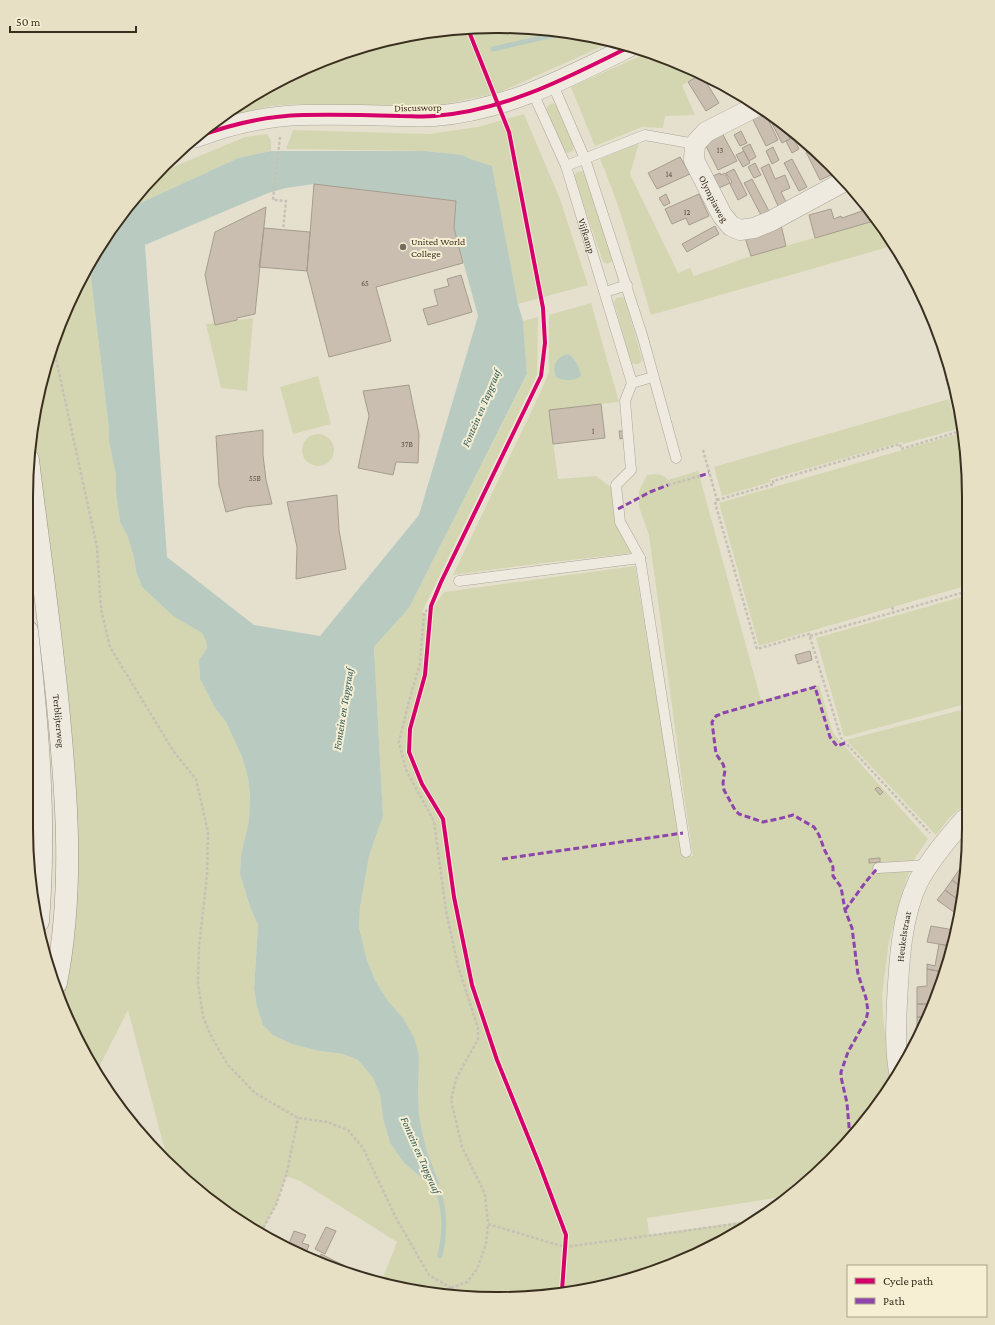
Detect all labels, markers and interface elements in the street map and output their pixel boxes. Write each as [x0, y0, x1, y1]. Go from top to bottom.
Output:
scale bar [10, 8, 136, 34]
text: 50 m [16, 15, 41, 29]
street label: Discusworp [394, 102, 442, 113]
house number: 13 [717, 146, 723, 155]
house number: 14 [666, 170, 672, 179]
street label: Olympiaweg [697, 174, 730, 224]
house number: 12 [684, 208, 690, 217]
street label: Vijfkamp [576, 217, 597, 255]
place label: United World College [411, 236, 466, 259]
marker: United World College [398, 242, 408, 252]
house number: 65 [361, 279, 369, 288]
water label: Fontein en Tapgraaf [459, 366, 504, 449]
house number: 1 [592, 427, 595, 436]
house number: 37B [401, 440, 414, 449]
house number: 55B [249, 474, 262, 483]
water label: Fontein en Tapgraaf [331, 665, 357, 751]
street label: Terblijterweg [51, 694, 67, 748]
street label: Heukelstraat [895, 909, 914, 963]
water label: Fontein en Tapgraaf [398, 1115, 444, 1198]
legend [847, 1265, 987, 1317]
text: Cycle path [883, 1274, 934, 1288]
text: Path [883, 1294, 905, 1308]

